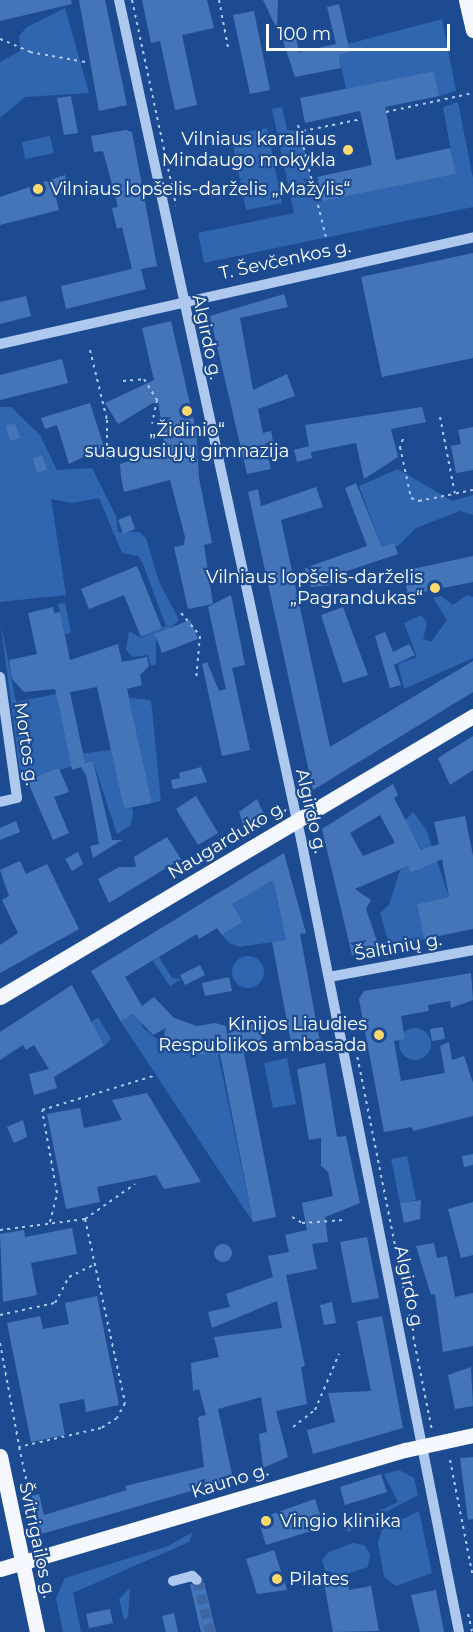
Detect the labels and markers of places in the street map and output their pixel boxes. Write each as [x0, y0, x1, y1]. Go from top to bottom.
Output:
place label: Vilniaus karaliaus Mindaugo mokykla [162, 129, 336, 172]
marker: Vilniaus karaliaus Mindaugo mokykla [341, 143, 355, 157]
place label: Vilniaus lopšelis-darželis „Mažylis“ [50, 178, 350, 200]
marker: Vilniaus lopšelis-darželis „Mažylis“ [31, 182, 45, 196]
marker: „Židinio“ suaugusiųjų gimnazija [180, 404, 194, 418]
place label: „Židinio“ suaugusiųjų gimnazija [85, 420, 289, 462]
place label: Vilniaus lopšelis-darželis „Pagrandukas“ [206, 567, 423, 610]
marker: Vilniaus lopšelis-darželis „Pagrandukas“ [428, 581, 442, 595]
place label: Kinijos Liaudies Respublikos ambasada [158, 1014, 367, 1056]
marker: Kinijos Liaudies Respublikos ambasada [372, 1028, 386, 1042]
place label: Vingio klinika [280, 1510, 401, 1532]
marker: Vingio klinika [257, 1512, 275, 1530]
place label: Pilates [289, 1568, 349, 1590]
marker: Pilates [270, 1572, 284, 1586]

